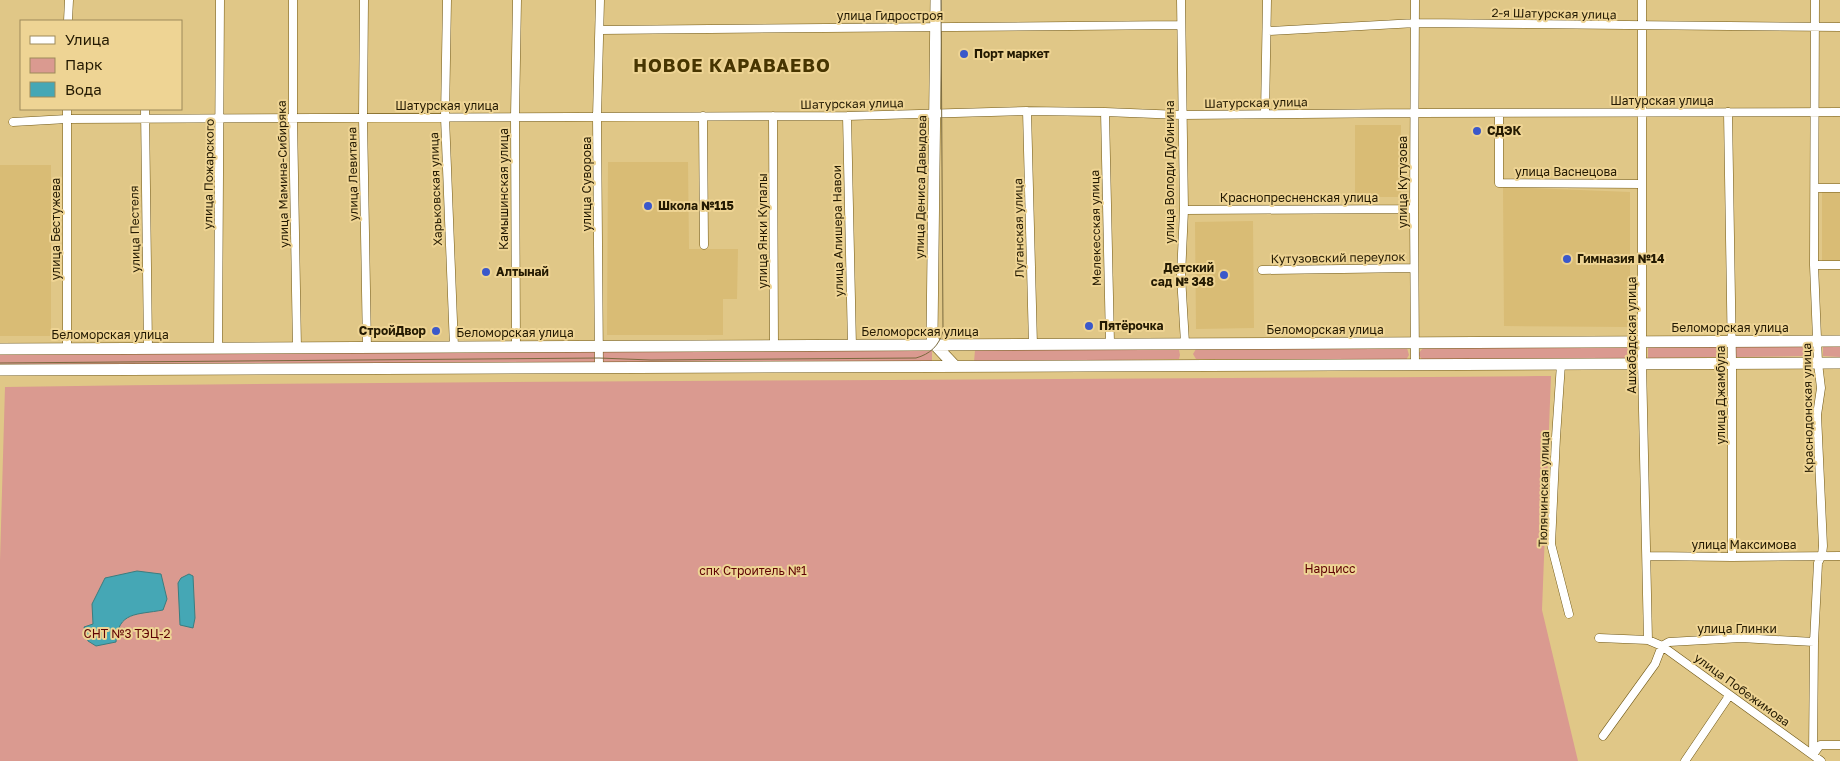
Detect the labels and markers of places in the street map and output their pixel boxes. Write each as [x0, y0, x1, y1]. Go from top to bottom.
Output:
place label: Порт маркет [974, 46, 1050, 61]
marker: Порт маркет [958, 48, 970, 60]
place label: СДЭК [1487, 123, 1522, 138]
marker: СДЭК [1471, 125, 1483, 137]
place label: Школа №115 [658, 198, 734, 213]
marker: Школа №115 [642, 200, 654, 212]
place label: Гимназия №14 [1577, 251, 1665, 266]
marker: Гимназия №14 [1561, 253, 1573, 265]
place label: Детский сад № 348 [1151, 260, 1214, 289]
place label: Алтынай [496, 264, 549, 279]
marker: Алтынай [480, 266, 492, 278]
marker: Детский сад № 348 [1218, 269, 1230, 281]
place label: Пятёрочка [1099, 318, 1164, 333]
marker: Пятёрочка [1083, 320, 1095, 332]
place label: СтройДвор [359, 323, 427, 338]
marker: СтройДвор [430, 325, 442, 337]

